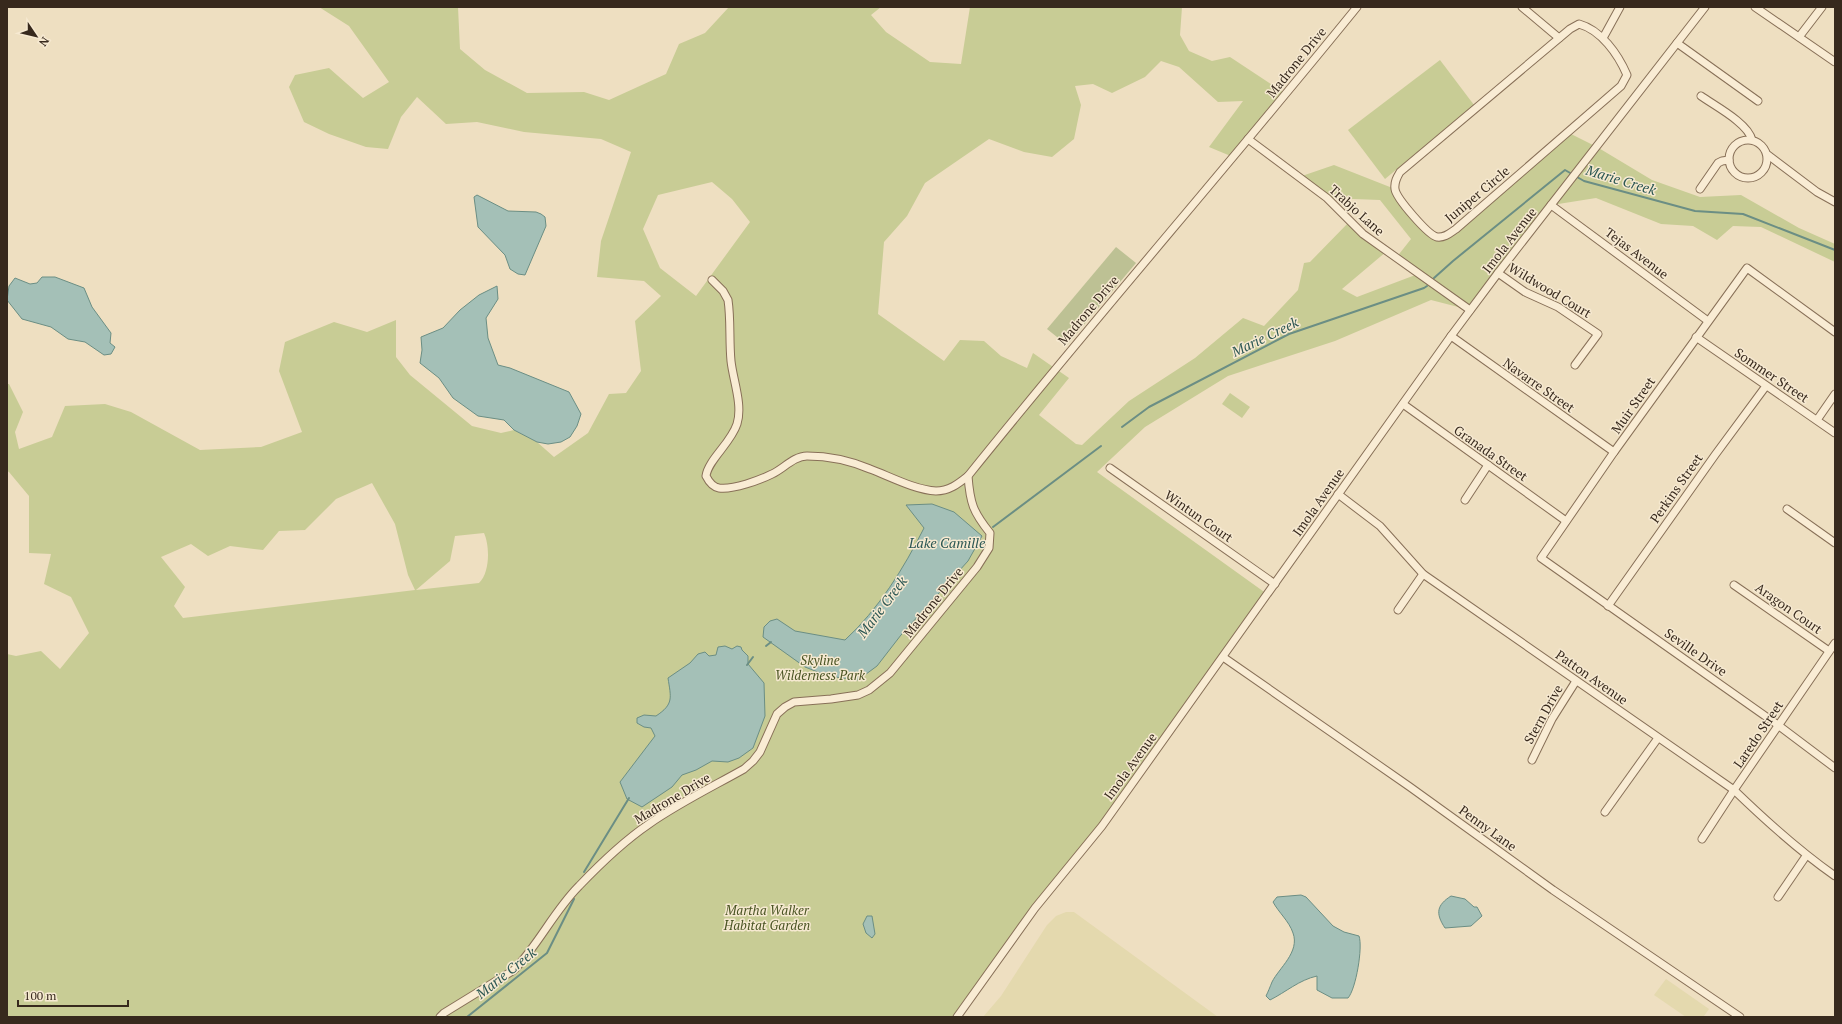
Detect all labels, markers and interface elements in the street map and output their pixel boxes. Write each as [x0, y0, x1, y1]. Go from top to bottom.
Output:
north arrow [16, 16, 56, 56]
street label: Madrone Drive [1262, 23, 1330, 101]
text: N [36, 34, 52, 50]
water label: Marie Creek [1583, 160, 1659, 199]
street label: Juniper Circle [1441, 162, 1513, 226]
street label: Trabjo Lane [1326, 180, 1388, 240]
street label: Imola Avenue [1478, 203, 1540, 277]
street label: Tejas Avenue [1602, 223, 1672, 283]
street label: Wildwood Court [1505, 258, 1595, 322]
street label: Madrone Drive [1054, 271, 1122, 349]
water label: Marie Creek [1227, 312, 1302, 361]
street label: Sommer Street [1731, 343, 1813, 407]
street label: Navarre Street [1500, 354, 1579, 416]
street label: Muir Street [1607, 373, 1659, 437]
street label: Granada Street [1450, 421, 1532, 485]
street label: Perkins Street [1645, 450, 1707, 526]
street label: Imola Avenue [1288, 465, 1348, 539]
street label: Wintun Court [1161, 486, 1237, 546]
water label: Lake Camille [908, 533, 986, 552]
street label: Madrone Drive [899, 563, 967, 641]
water label: Marie Creek [852, 572, 911, 642]
street label: Aragon Court [1752, 578, 1826, 638]
street label: Seville Drive [1661, 624, 1731, 680]
street label: Patton Avenue [1552, 645, 1632, 709]
park label: Skyline Wilderness Park [775, 651, 866, 684]
street label: Stern Drive [1519, 681, 1567, 747]
street label: Laredo Street [1729, 697, 1787, 771]
street label: Imola Avenue [1100, 729, 1160, 803]
street label: Madrone Drive [631, 768, 713, 828]
street label: Penny Lane [1456, 801, 1520, 855]
park label: Martha Walker Habitat Garden [723, 901, 810, 934]
water label: Marie Creek [471, 942, 540, 1003]
scale bar [18, 982, 128, 1008]
text: 100 m [24, 988, 57, 1003]

